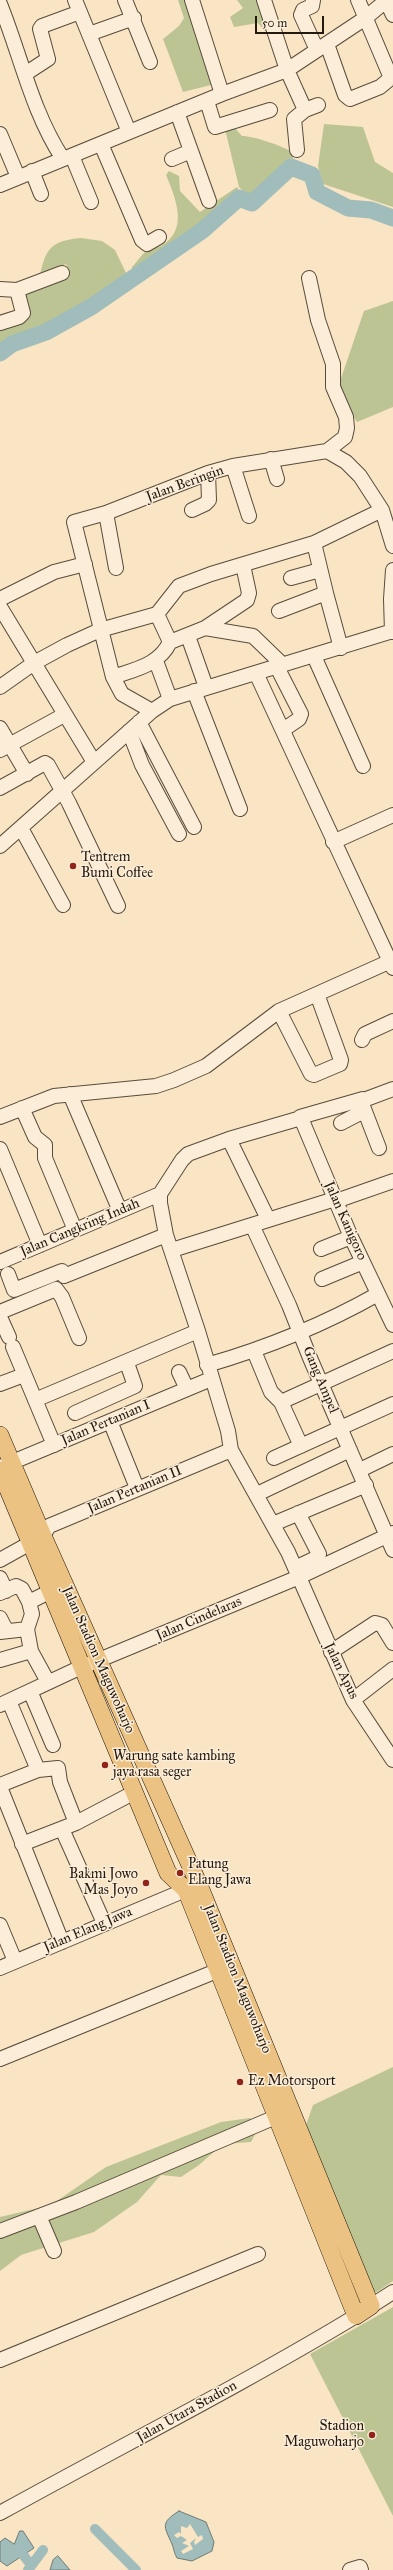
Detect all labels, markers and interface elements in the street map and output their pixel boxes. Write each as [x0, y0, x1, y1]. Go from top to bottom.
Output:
scale bar [257, 8, 326, 34]
text: 50 m [262, 16, 287, 30]
street label: Jalan Beringin [144, 462, 226, 506]
place label: Tentrem Bumi Coffee [81, 850, 153, 882]
marker: Tentrem Bumi Coffee [68, 861, 78, 871]
street label: Jalan Kanigoro [320, 1179, 370, 1263]
street label: Jalan Cangkring Indah [18, 1195, 142, 1261]
street label: Gang Ampel [298, 1344, 342, 1416]
street label: Jalan Pertanian I [59, 1397, 153, 1449]
street label: Jalan Pertanian II [85, 1463, 185, 1517]
street label: Jalan Stadion Maguwoharjo [58, 1584, 138, 1736]
street label: Jalan Cindelaras [154, 1593, 244, 1645]
street label: Jalan Apus [320, 1640, 362, 1702]
place label: Warung sate kambing jaya rasa seger [113, 1749, 235, 1782]
marker: Warung sate kambing jaya rasa seger [100, 1760, 110, 1770]
place label: Patung Elang Jawa [188, 1857, 251, 1890]
place label: Bakmi Jowo Mas Joyo [69, 1867, 138, 1900]
marker: Patung Elang Jawa [175, 1868, 185, 1878]
marker: Bakmi Jowo Mas Joyo [141, 1878, 151, 1888]
street label: Jalan Stadion Maguwoharjo [199, 1902, 275, 2056]
street label: Jalan Elang Jawa [41, 1904, 135, 1956]
place label: Ez Motorsport [248, 2074, 336, 2090]
marker: Ez Motorsport [235, 2077, 245, 2087]
street label: Jalan Utara Stadion [134, 2378, 240, 2446]
place label: Stadion Maguwoharjo [284, 2419, 364, 2452]
marker: Stadion Maguwoharjo [367, 2430, 377, 2440]

